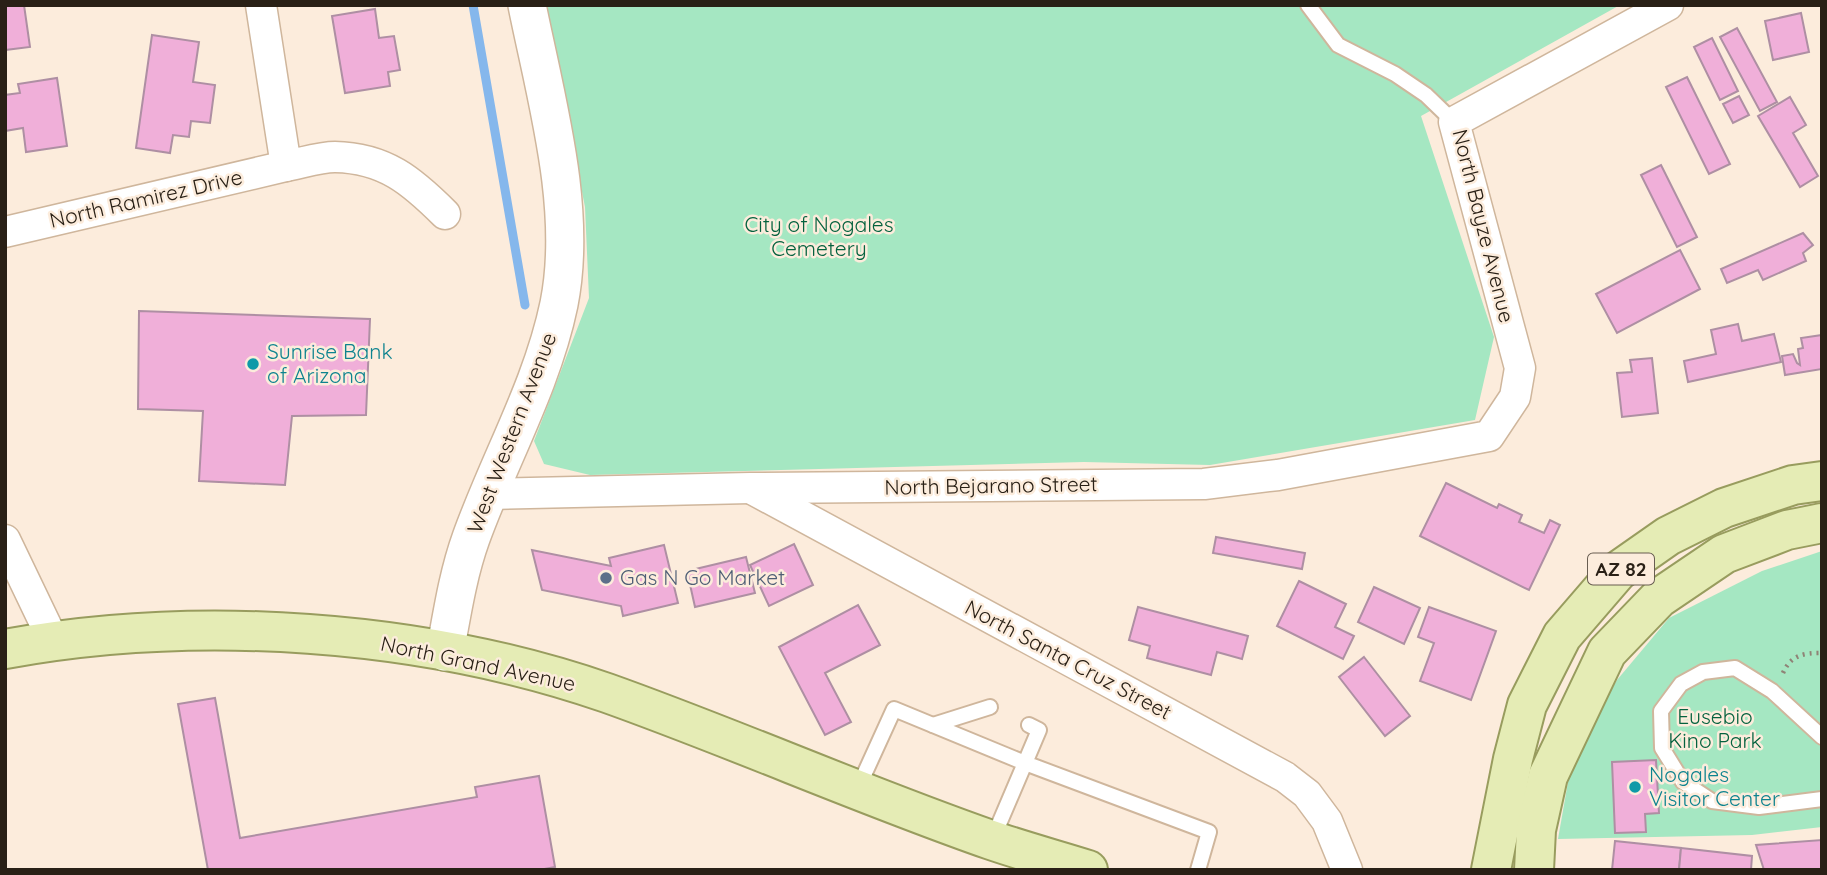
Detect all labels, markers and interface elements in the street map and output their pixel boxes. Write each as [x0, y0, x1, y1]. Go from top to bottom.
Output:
street label: North Bayze Avenue [1447, 126, 1521, 325]
street label: North Ramirez Drive [47, 163, 245, 233]
park label: City of Nogales Cemetery [745, 211, 894, 261]
street label: West Western Avenue [461, 329, 561, 537]
place label: Sunrise Bank of Arizona [267, 338, 393, 388]
marker: Sunrise Bank of Arizona [245, 356, 261, 372]
street label: North Bejarano Street [884, 470, 1098, 500]
road number: AZ 82 [1588, 554, 1654, 584]
place label: Gas N Go Market [620, 564, 785, 590]
marker: Gas N Go Market [598, 570, 614, 586]
street label: North Santa Cruz Street [961, 594, 1176, 725]
street label: North Grand Avenue [378, 630, 578, 696]
park label: Eusebio Kino Park [1668, 703, 1762, 753]
place label: Nogales Visitor Center [1649, 761, 1780, 811]
marker: Nogales Visitor Center [1627, 779, 1643, 795]

